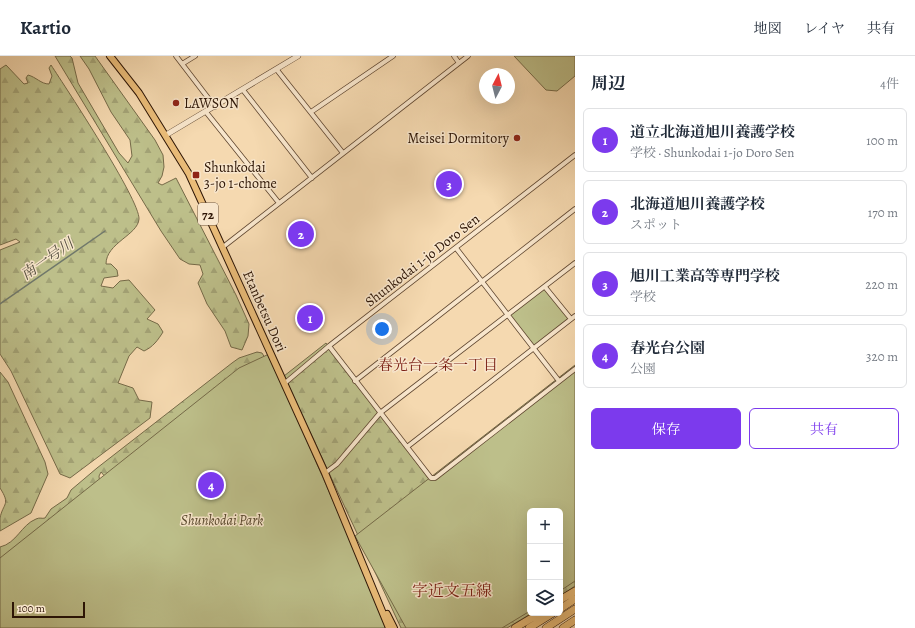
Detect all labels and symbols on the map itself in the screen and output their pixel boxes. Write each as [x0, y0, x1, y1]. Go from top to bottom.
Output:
north arrow [479, 68, 515, 104]
place label: LAWSON [184, 94, 239, 113]
marker: LAWSON [171, 98, 181, 108]
place label: Meisei Dormitory [407, 129, 510, 148]
marker: Meisei Dormitory [512, 133, 522, 143]
place label: Shunkodai 3-jo 1-chome [204, 158, 277, 193]
pin: 3 [436, 169, 462, 199]
marker: Shunkodai 3-jo 1-chome [191, 170, 201, 180]
road number: 72 [198, 203, 218, 225]
street label: Shunkodai 1-jo Doro Sen [361, 209, 484, 311]
pin: 2 [288, 219, 314, 249]
water label: 南一号川 [17, 232, 79, 284]
street label: Etanbetsu Dori [238, 268, 291, 355]
pin: 1 [297, 303, 323, 333]
your location [372, 319, 392, 339]
district label: 春光台一条一丁目 [378, 355, 498, 375]
pin: 4 [198, 470, 224, 500]
park label: Shunkodai Park [181, 511, 263, 530]
district label: 字近文五線 [412, 580, 492, 602]
scale bar [12, 600, 85, 619]

